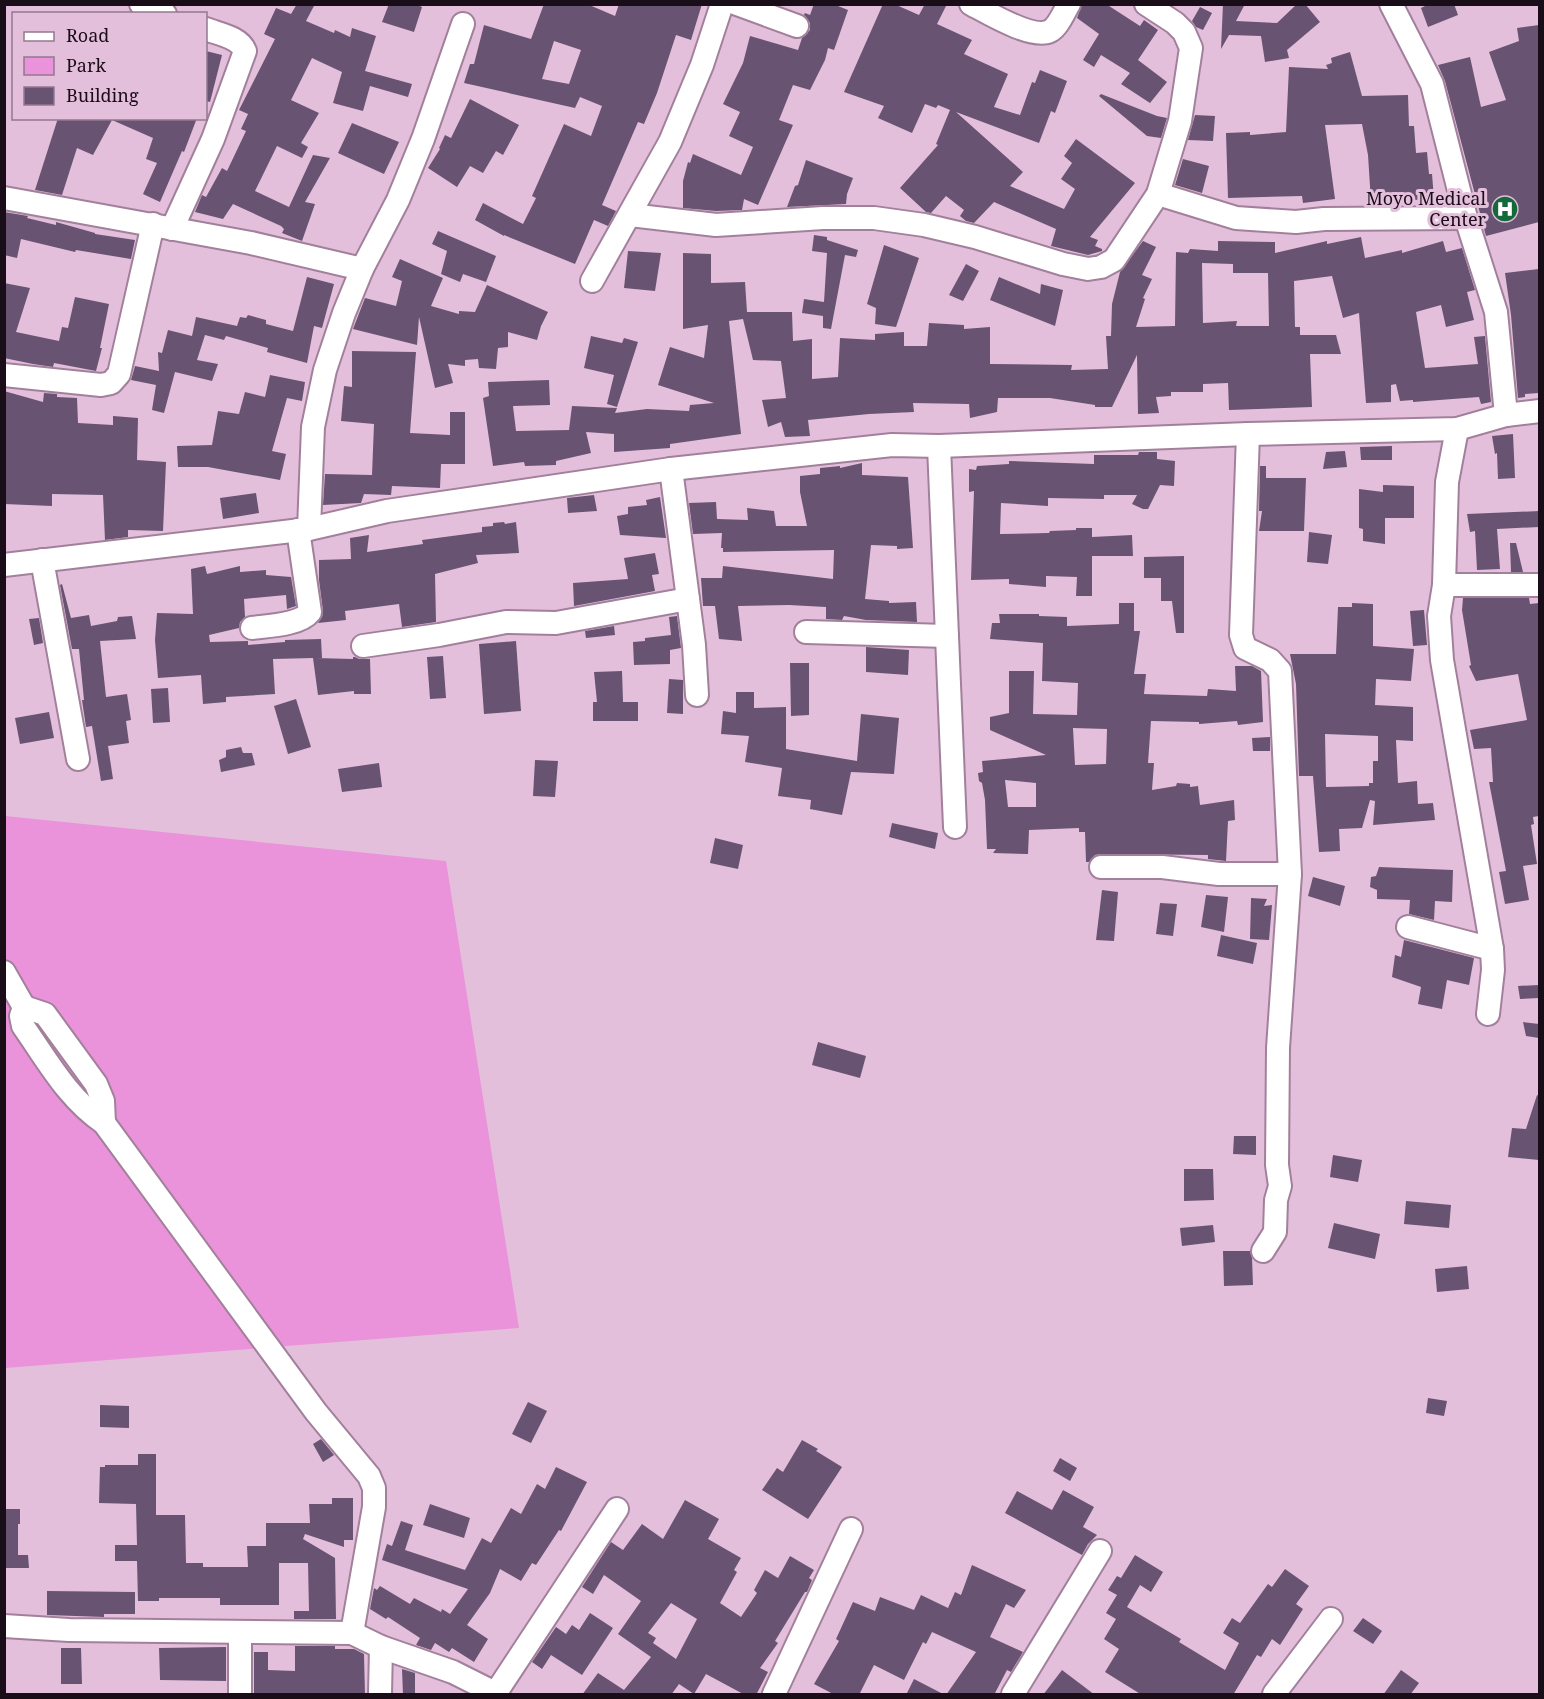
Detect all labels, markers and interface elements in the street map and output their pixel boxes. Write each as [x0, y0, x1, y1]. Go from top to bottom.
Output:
legend [12, 12, 207, 120]
text: Road [66, 23, 109, 47]
text: Park [66, 53, 106, 77]
text: Building [66, 83, 139, 107]
place label: Moyo Medical Center [1366, 186, 1487, 231]
hospital icon: Moyo Medical Center [1490, 194, 1520, 224]

